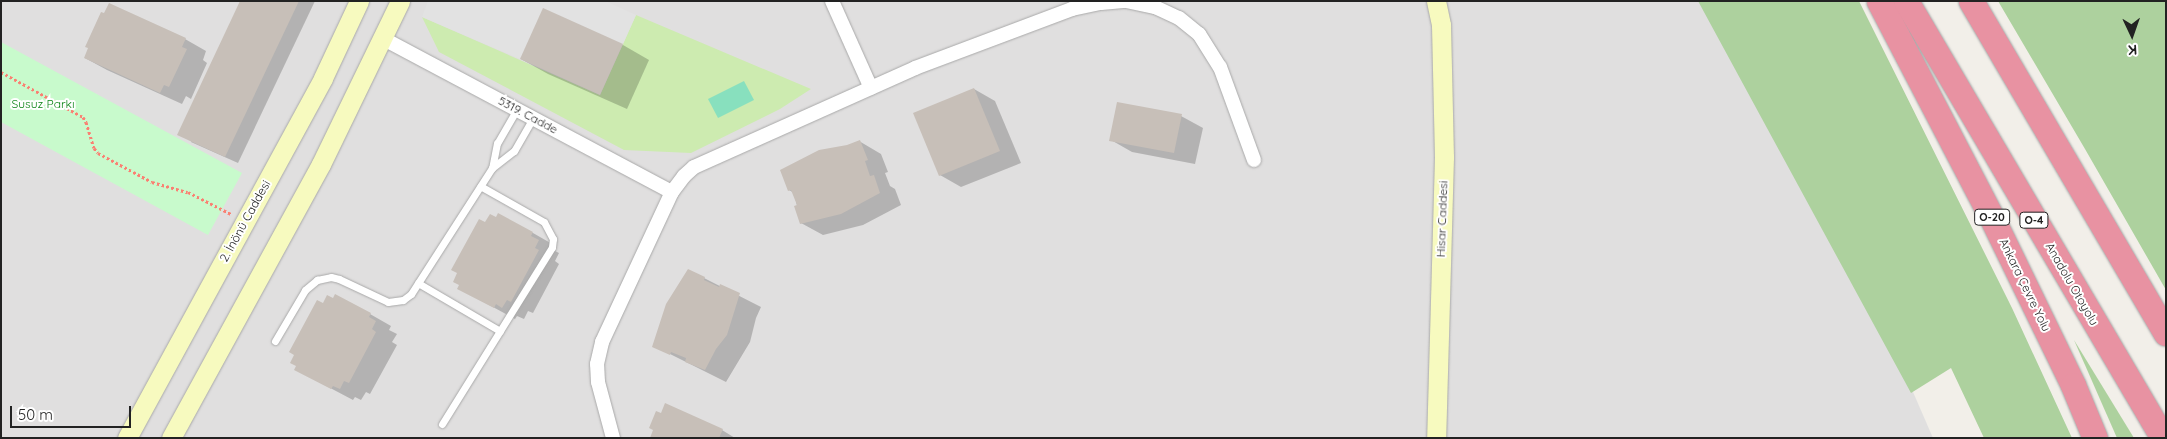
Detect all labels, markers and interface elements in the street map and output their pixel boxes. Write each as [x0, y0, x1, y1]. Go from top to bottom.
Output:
north arrow [2107, 10, 2157, 60]
text: K [2128, 41, 2138, 59]
street label: 5319. Cadde [496, 93, 560, 137]
park label: Susuz Parkı [11, 97, 75, 111]
street label: 2. İnönü Caddesi [217, 178, 273, 264]
street label: Hisar Caddesi [1433, 180, 1451, 258]
road number: O-20 [1973, 208, 2011, 226]
road number: O-4 [2019, 212, 2049, 228]
street label: Ankara Çevre Yolu [1996, 236, 2054, 334]
street label: Anadolu Otoyolu [2042, 240, 2102, 328]
scale bar [12, 396, 134, 428]
text: 50 m [18, 405, 53, 424]

